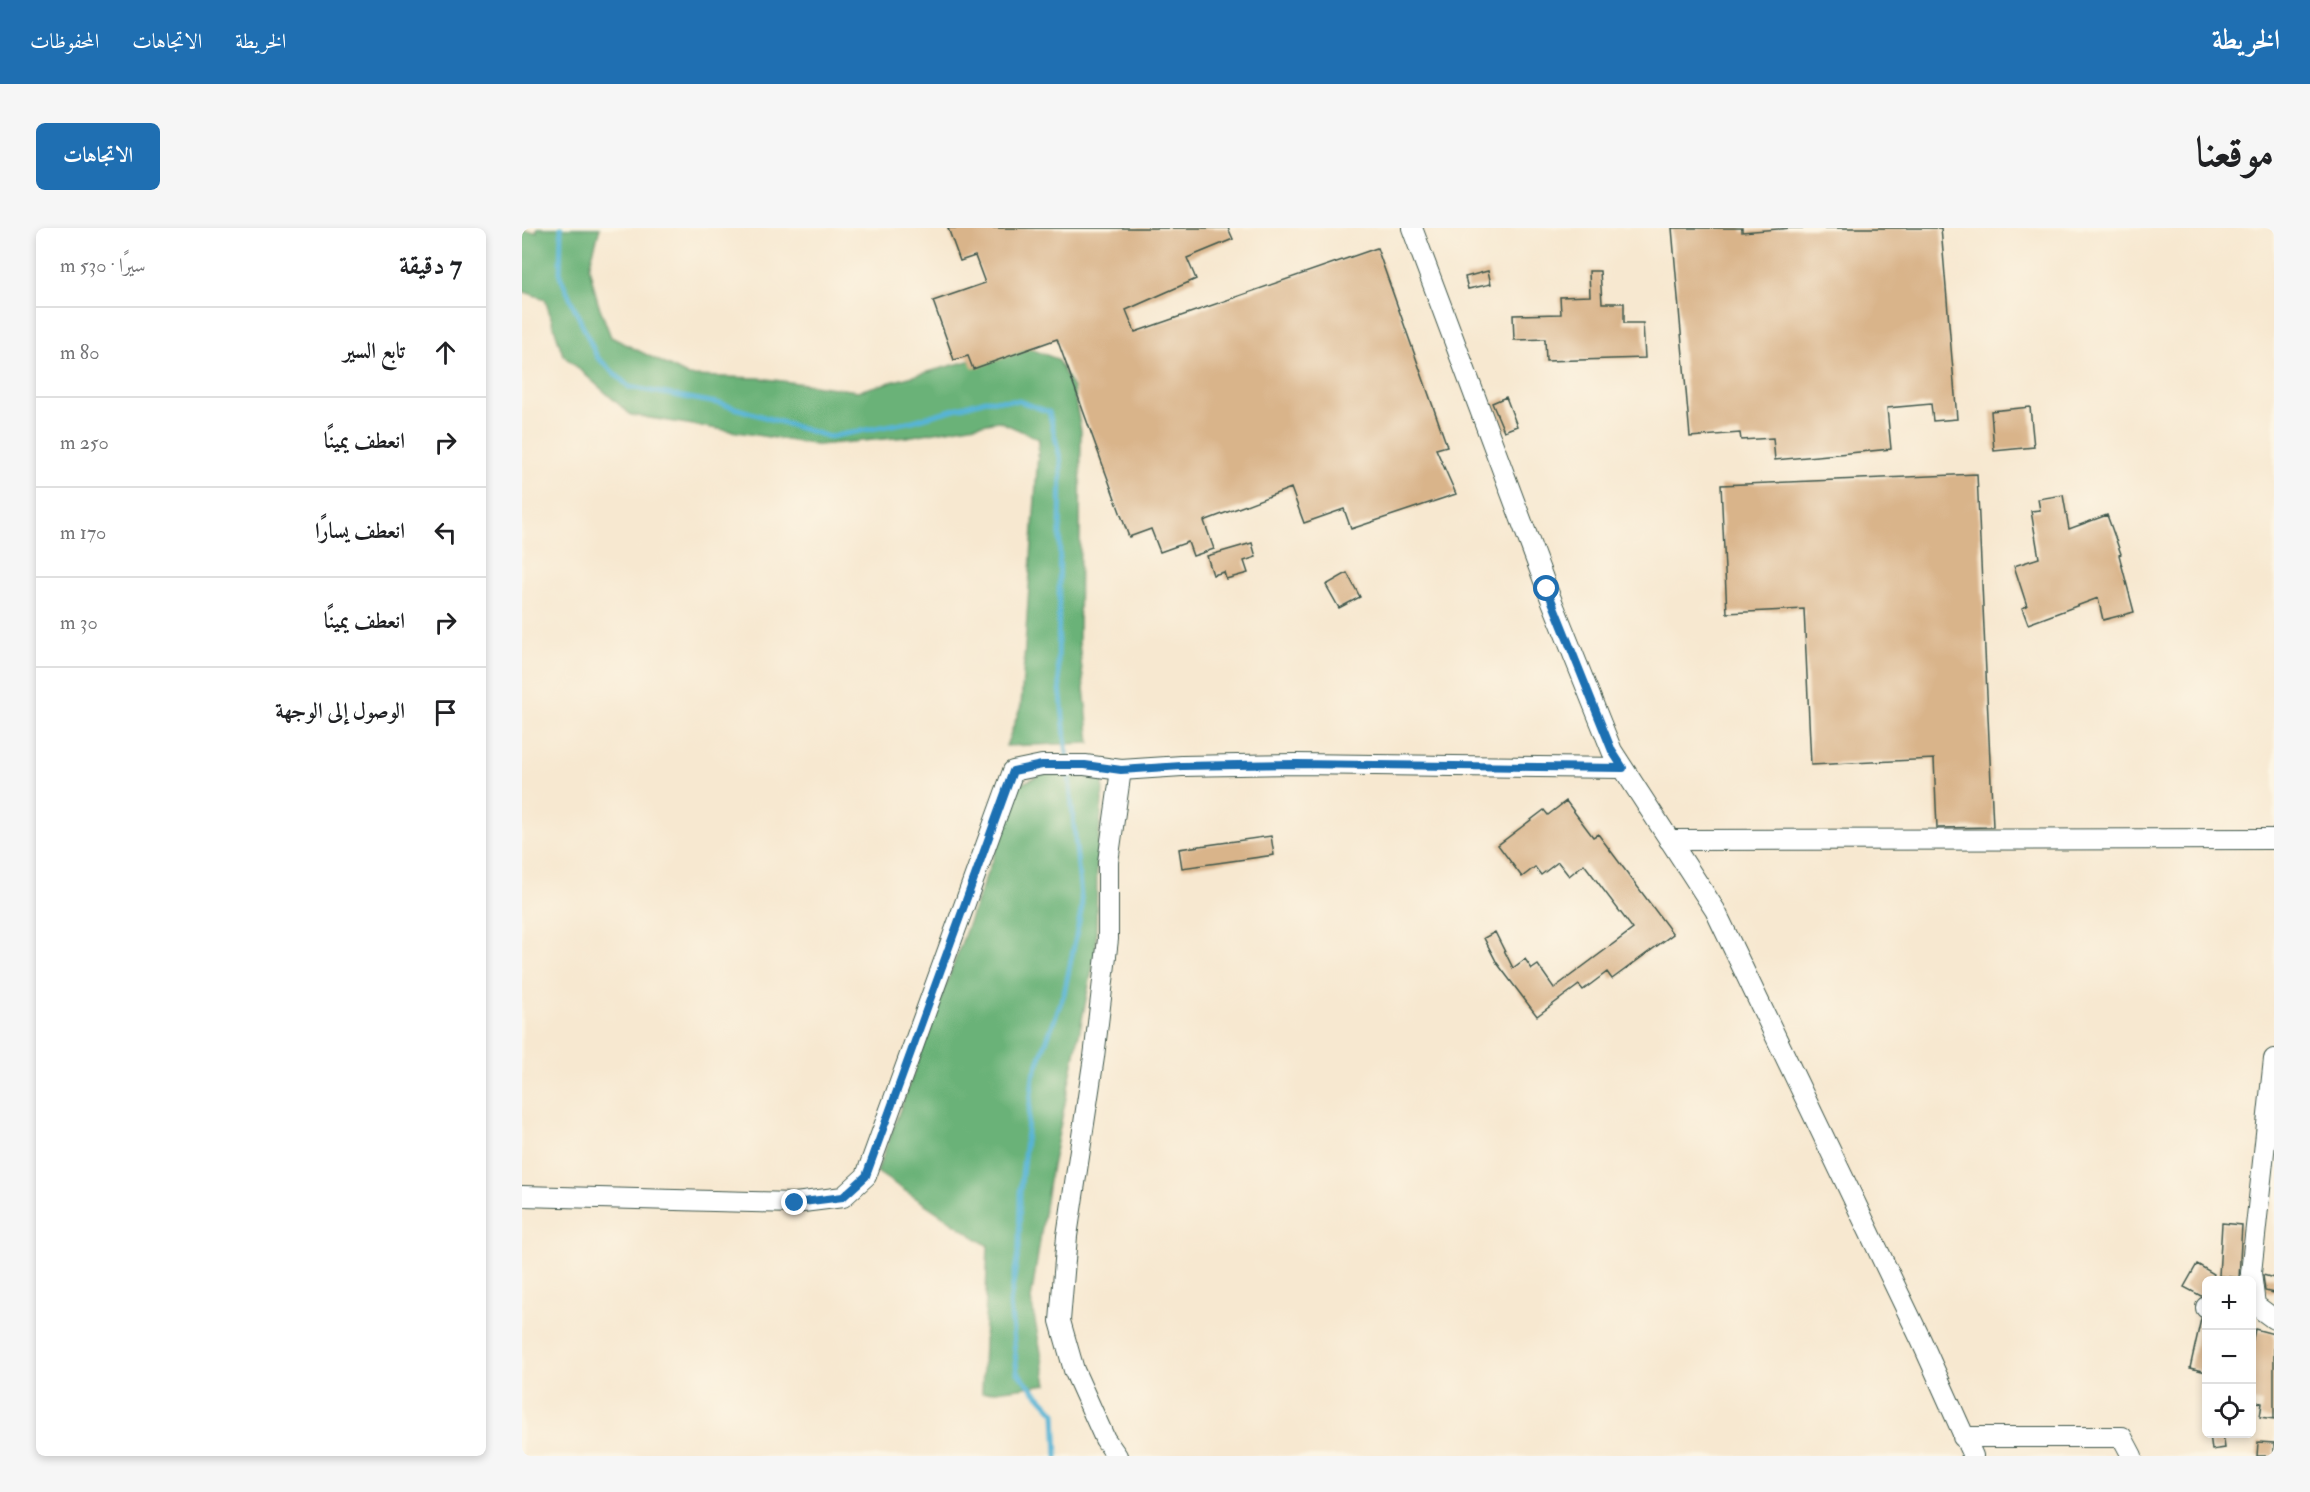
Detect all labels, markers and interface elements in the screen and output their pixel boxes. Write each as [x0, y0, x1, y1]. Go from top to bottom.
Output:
text: الخريطة [2212, 23, 2280, 58]
text: المحفوظات [30, 28, 99, 55]
text: الاتجاهات [132, 28, 202, 55]
text: الخريطة [235, 28, 286, 55]
button: الاتجاهات [36, 123, 160, 190]
text: موقعنا [2196, 127, 2274, 179]
text: 7 دقيقة [399, 250, 462, 282]
text: سيرًا · 530 m [60, 253, 146, 278]
icon: ahead [429, 336, 462, 369]
text: تابع السير [343, 337, 405, 365]
text: 80 m [60, 340, 99, 365]
icon: right [429, 426, 462, 459]
text: انعطف يمينًا [324, 427, 405, 455]
text: 250 m [60, 430, 109, 455]
icon: left [429, 516, 462, 549]
text: انعطف يسارًا [315, 517, 405, 545]
text: 170 m [60, 520, 106, 545]
route start [1533, 575, 1559, 601]
icon: right [429, 606, 462, 639]
text: انعطف يمينًا [324, 607, 405, 635]
text: 30 m [60, 610, 98, 635]
icon: arrive [429, 696, 462, 729]
text: الوصول إلى الوجهة [275, 697, 405, 725]
route end [781, 1189, 807, 1215]
map controls [2202, 1276, 2256, 1438]
button: + [2202, 1276, 2256, 1330]
button: − [2202, 1330, 2256, 1384]
button: locate [2202, 1384, 2256, 1438]

